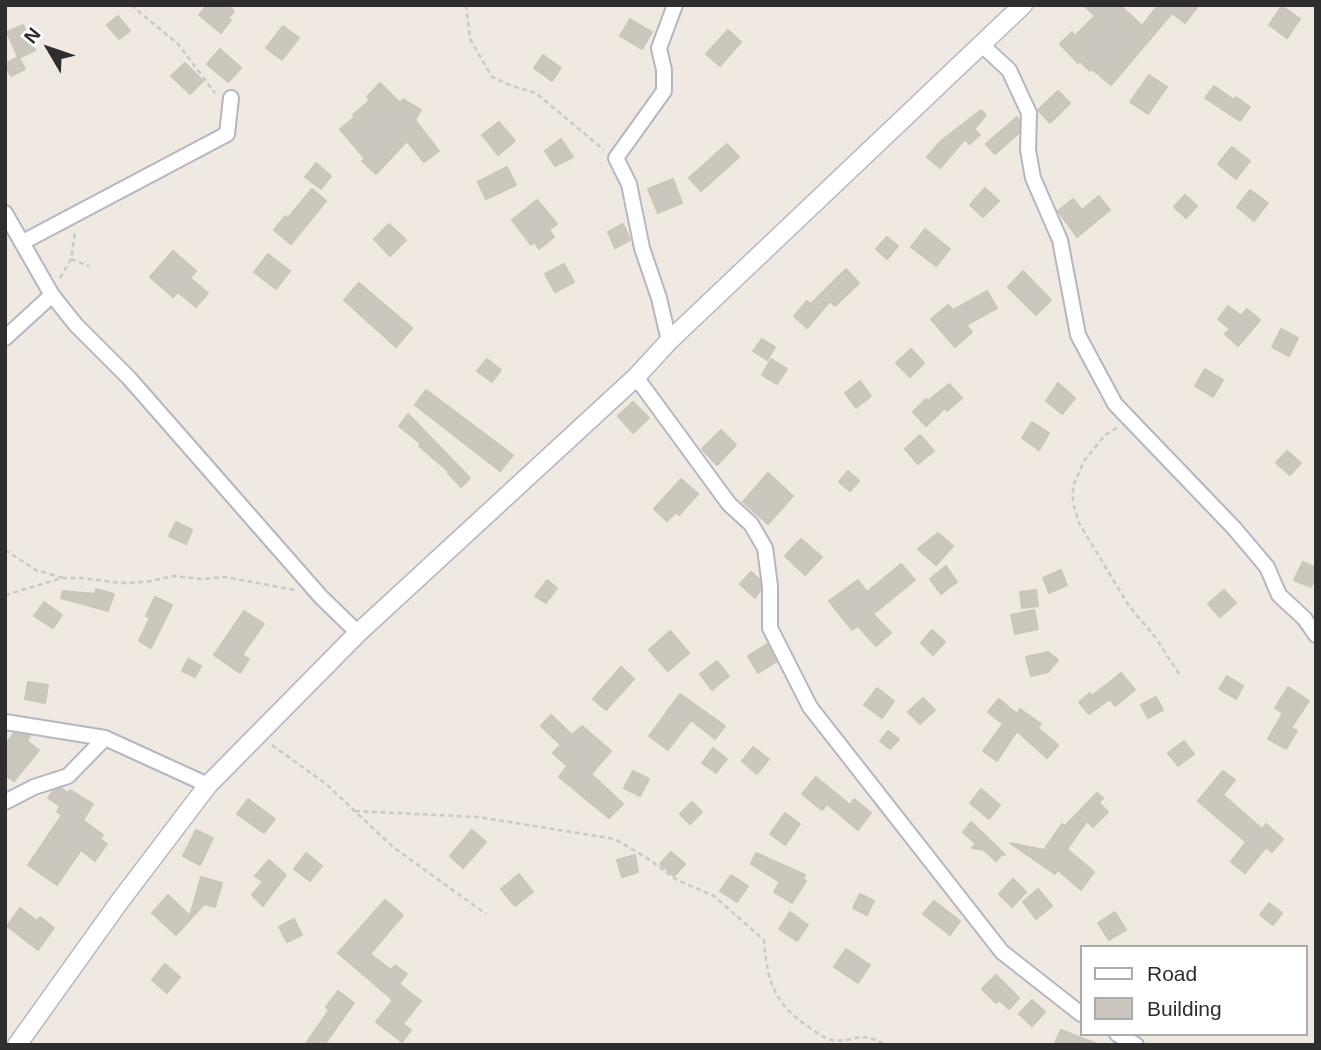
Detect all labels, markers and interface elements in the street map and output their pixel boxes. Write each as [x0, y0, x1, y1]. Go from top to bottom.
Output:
north arrow [14, 14, 84, 84]
text: N [20, 24, 45, 47]
legend [1080, 945, 1307, 1036]
text: Road [1147, 962, 1197, 985]
text: Building [1147, 997, 1222, 1020]

